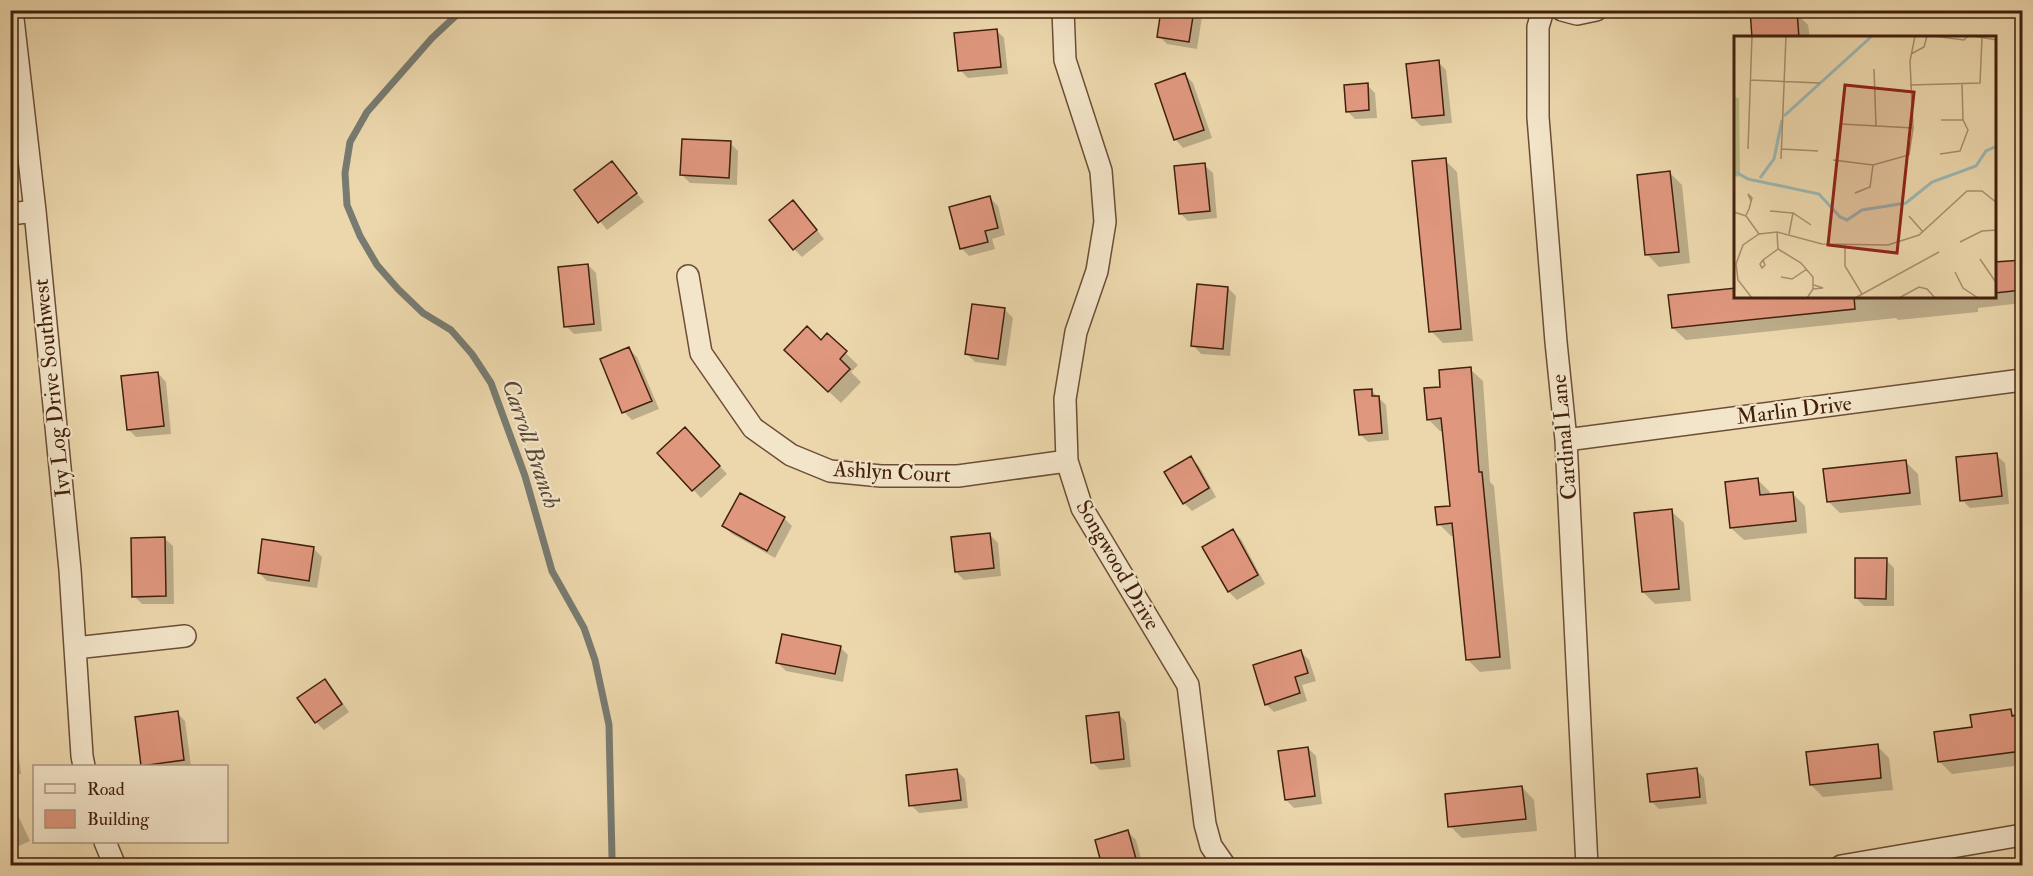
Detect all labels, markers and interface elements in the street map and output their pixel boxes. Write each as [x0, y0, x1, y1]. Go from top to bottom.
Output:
inset map [1734, 36, 1997, 298]
street label: Ivy Log Drive Southwest [27, 277, 77, 499]
street label: Cardinal Lane [1545, 373, 1583, 501]
water label: Carroll Branch [494, 375, 568, 513]
street label: Marlin Drive [1735, 389, 1853, 431]
street label: Ashlyn Court [832, 455, 951, 489]
street label: Songwood Drive [1070, 495, 1166, 635]
legend [33, 765, 228, 843]
text: Road [87, 778, 125, 801]
text: Building [87, 808, 150, 831]

